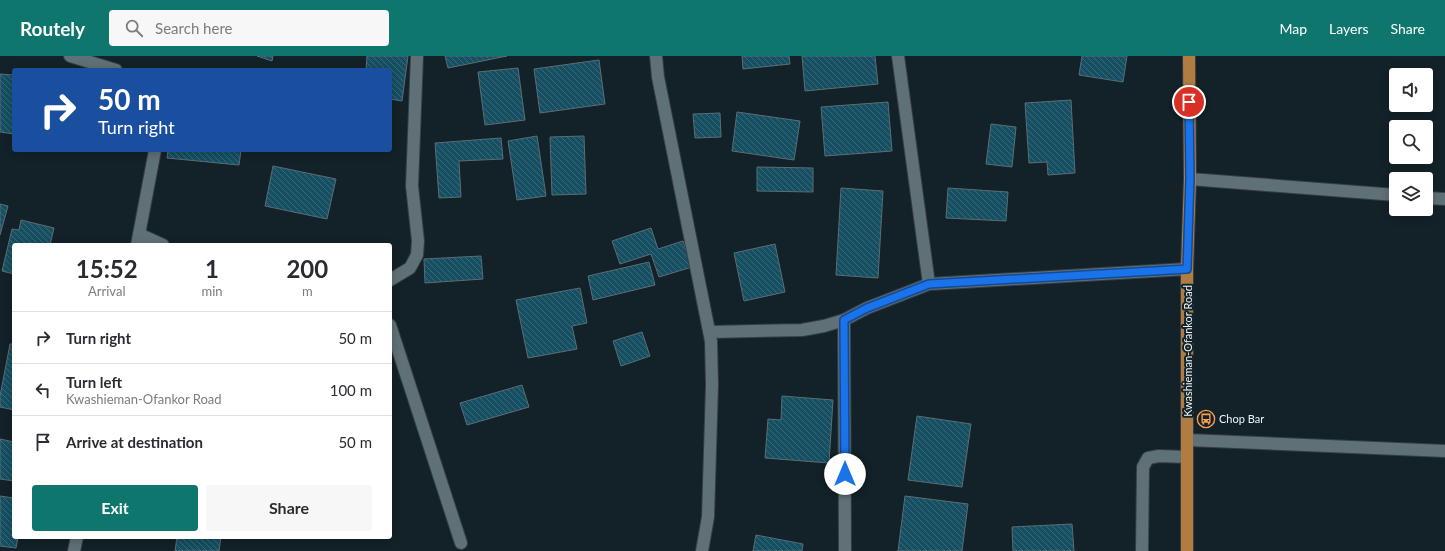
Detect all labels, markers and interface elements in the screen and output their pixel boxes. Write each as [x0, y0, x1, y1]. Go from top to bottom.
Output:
search box [109, 10, 389, 46]
text: Routely [20, 17, 85, 40]
icon: search [123, 17, 145, 39]
text: Search here [155, 19, 232, 37]
text: Map [1279, 20, 1307, 37]
text: Layers [1329, 20, 1369, 37]
text: Share [1391, 20, 1425, 37]
map controls [1389, 68, 1433, 216]
button: sound [1389, 68, 1433, 112]
text: 50 m [98, 82, 161, 116]
icon: right [32, 84, 84, 136]
pin [1172, 85, 1206, 119]
icon: arrive [1178, 91, 1200, 113]
text: Turn right [98, 116, 175, 138]
button: search [1389, 120, 1433, 164]
button: layers [1389, 172, 1433, 216]
text: 15:52 [76, 254, 138, 283]
text: 1 [205, 254, 219, 283]
text: 200 [286, 254, 328, 283]
text: Arrival [88, 283, 125, 299]
text: min [202, 283, 223, 299]
text: m [302, 283, 313, 299]
street label: Kwashieman-Ofankor Road [1181, 285, 1194, 417]
icon: right [32, 327, 54, 349]
text: Turn right [66, 329, 131, 347]
text: 50 m [338, 329, 372, 347]
text: Turn left [66, 373, 122, 391]
icon: left [32, 379, 54, 401]
text: 100 m [330, 381, 372, 399]
text: Kwashieman-Ofankor Road [66, 391, 222, 407]
bus stop icon: Chop Bar [1196, 409, 1216, 429]
place label: Chop Bar [1219, 412, 1264, 425]
icon: arrive [32, 431, 54, 453]
text: Arrive at destination [66, 433, 203, 451]
text: 50 m [338, 433, 372, 451]
position arrow [824, 453, 866, 495]
button: Exit [32, 485, 198, 531]
button: Share [206, 485, 372, 531]

